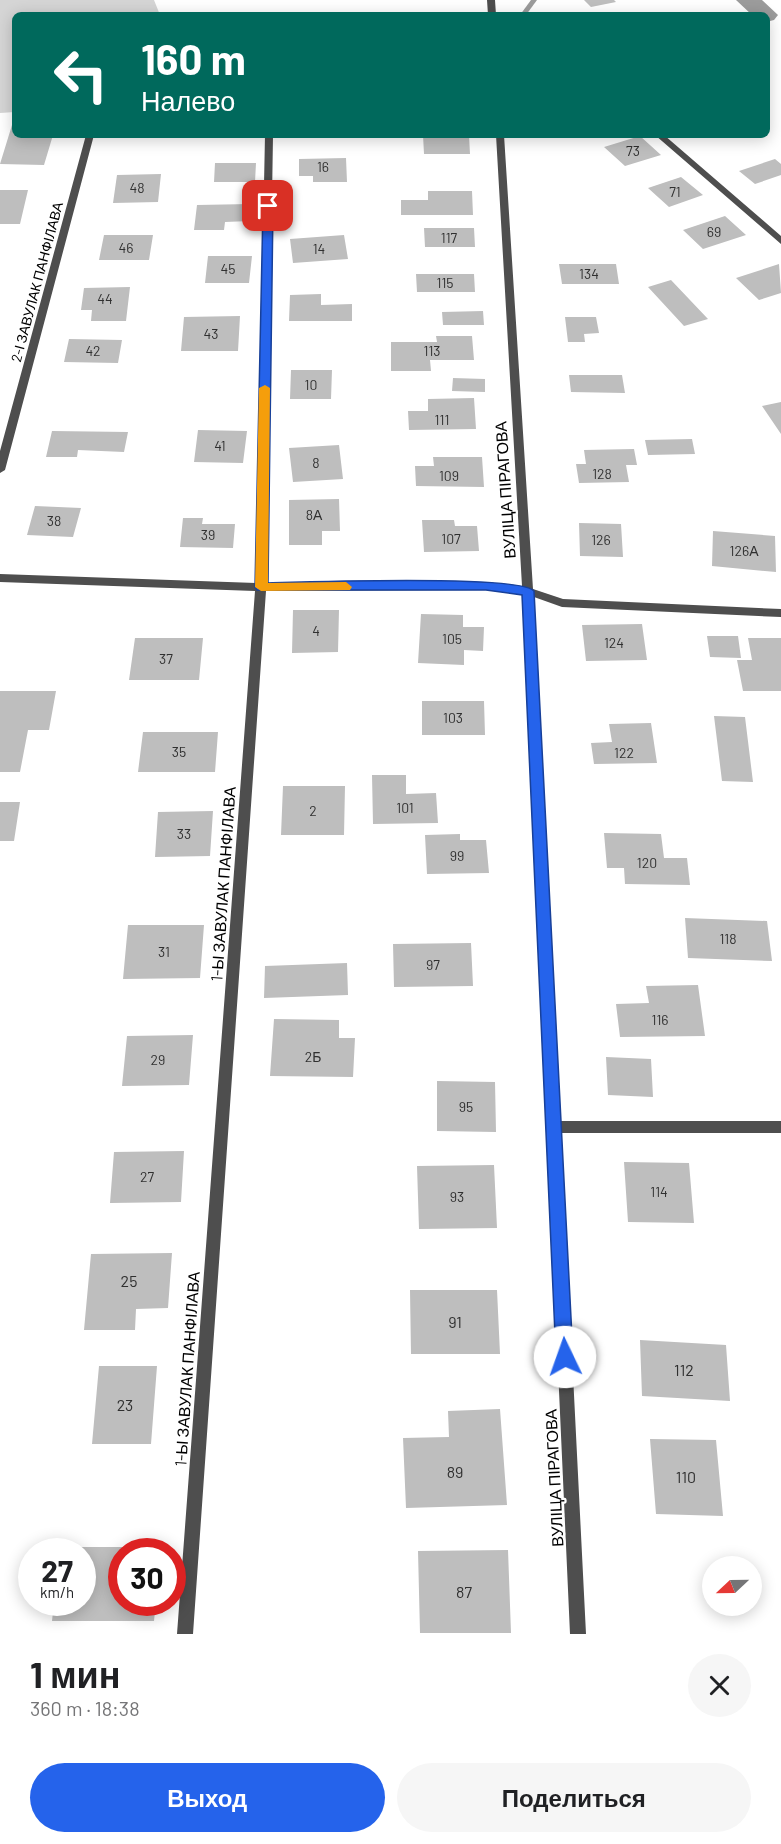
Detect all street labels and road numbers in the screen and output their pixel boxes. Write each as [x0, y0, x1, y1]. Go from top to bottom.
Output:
street label: 2-І ЗАВУЛАК ПАНФІЛАВА [7, 199, 66, 364]
street label: ВУЛІЦА ПІРАГОВА [490, 420, 519, 559]
street label: 1-Ы ЗАВУЛАК ПАНФІЛАВА [206, 786, 239, 982]
street label: 1-Ы ЗАВУЛАК ПАНФІЛАВА [170, 1271, 203, 1467]
street label: ВУЛІЦА ПІРАГОВА [540, 1408, 567, 1547]

